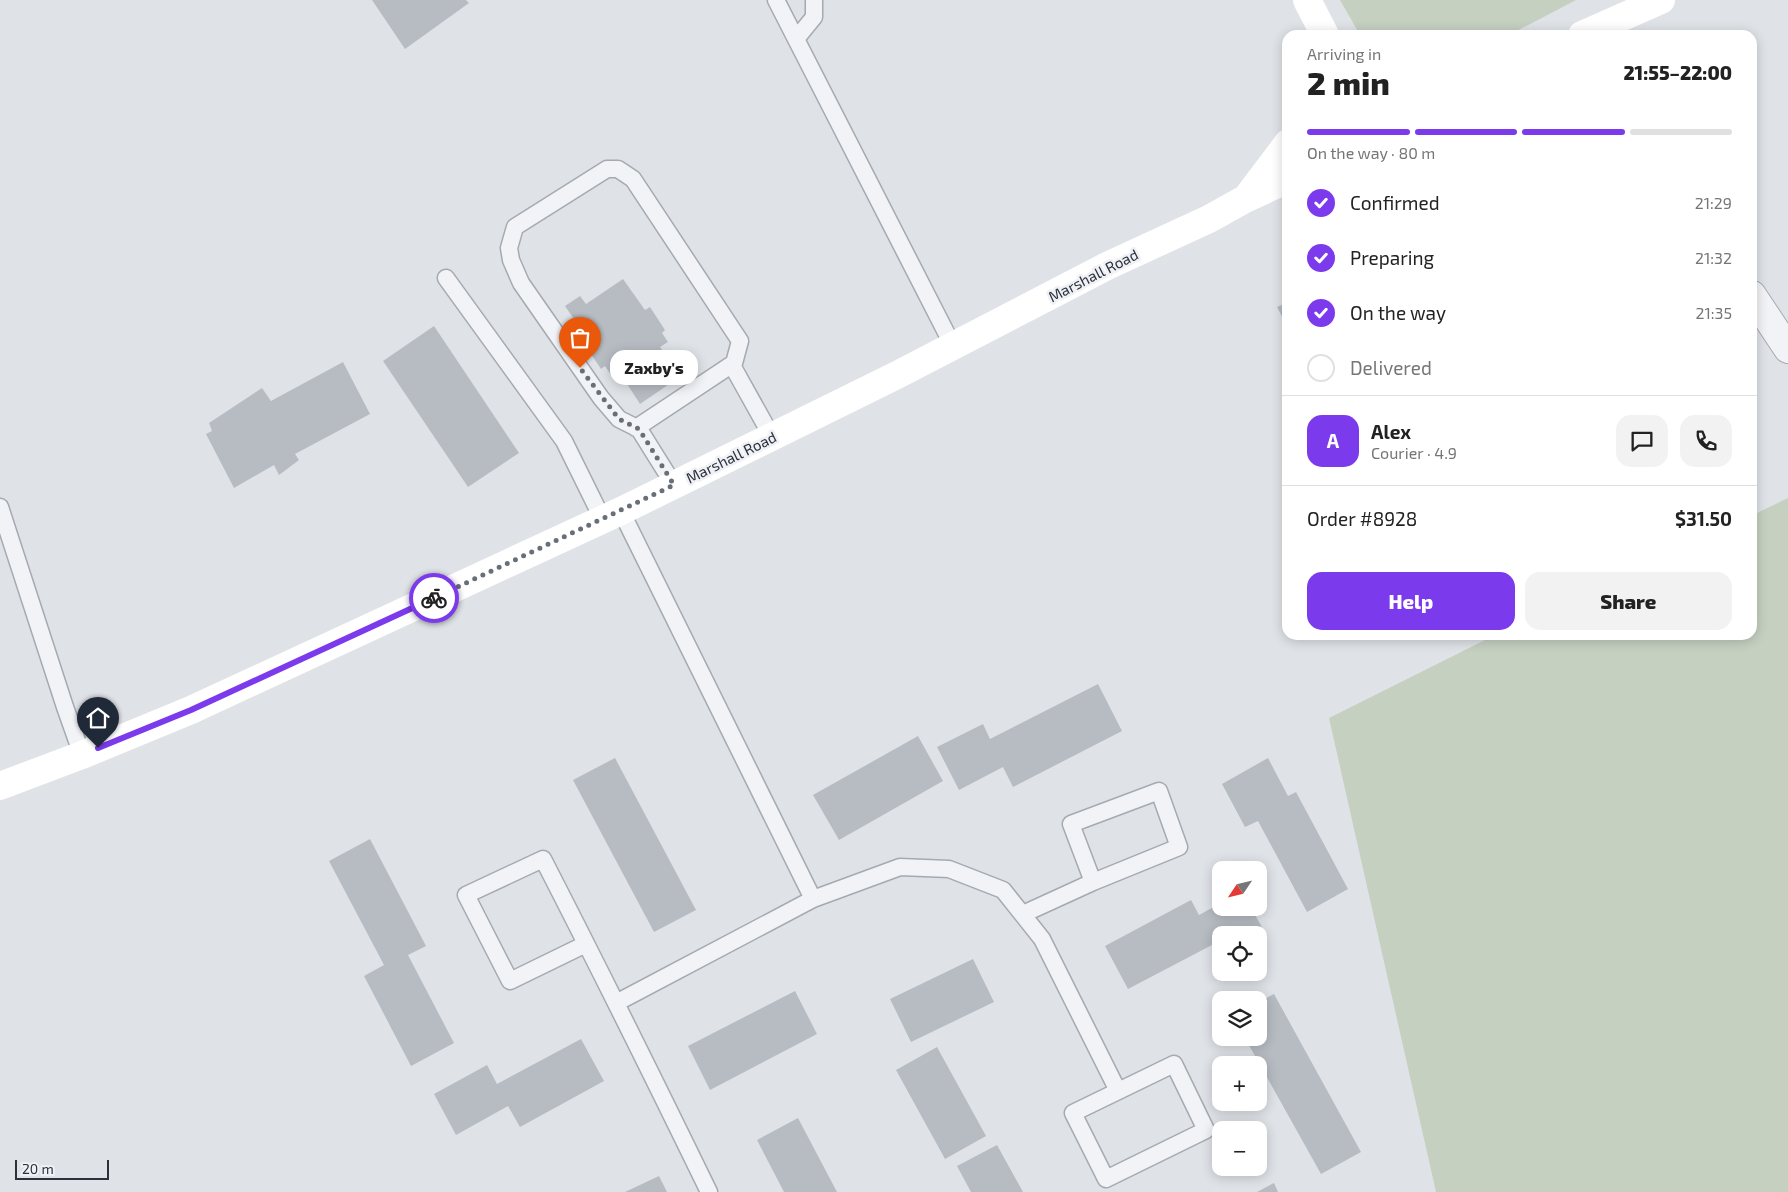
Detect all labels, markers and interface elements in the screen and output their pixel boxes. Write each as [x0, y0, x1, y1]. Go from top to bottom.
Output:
text: Arriving in [1307, 44, 1381, 63]
text: 21:55–22:00 [1623, 61, 1732, 84]
text: 2 min [1307, 63, 1390, 101]
text: On the way · 80 m [1307, 143, 1435, 162]
icon: check [1307, 189, 1335, 217]
text: Confirmed [1350, 191, 1440, 214]
text: 21:29 [1695, 193, 1732, 212]
icon: check [1307, 244, 1335, 272]
street label: Marshall Road [1045, 245, 1141, 305]
text: Preparing [1350, 246, 1434, 269]
text: 21:32 [1695, 248, 1732, 267]
icon: check [1307, 299, 1335, 327]
text: On the way [1350, 301, 1446, 324]
text: 21:35 [1695, 303, 1732, 322]
pin [559, 317, 601, 368]
icon: bag [566, 324, 594, 352]
callout: Zaxby's [610, 350, 698, 386]
text: Delivered [1350, 356, 1432, 379]
text: Zaxby's [624, 358, 684, 377]
button: chat [1616, 415, 1668, 467]
button: phone [1680, 415, 1732, 467]
text: Alex [1371, 420, 1411, 443]
street label: Marshall Road [683, 427, 779, 487]
text: A [1327, 429, 1339, 452]
text: Courier · 4.9 [1371, 443, 1457, 462]
text: Order #8928 [1307, 507, 1417, 530]
text: $31.50 [1675, 507, 1732, 530]
button: Help [1307, 572, 1515, 630]
button: Share [1525, 572, 1732, 630]
courier [409, 573, 459, 623]
icon: bike [420, 584, 448, 612]
pin [77, 697, 119, 748]
icon: home [84, 704, 112, 732]
north arrow [1212, 861, 1268, 916]
map controls [1212, 861, 1267, 1176]
button: locate [1212, 926, 1267, 981]
button: layers [1212, 991, 1267, 1046]
button: + [1212, 1056, 1267, 1111]
button: − [1212, 1121, 1267, 1176]
scale bar [15, 1157, 109, 1180]
text: 20 m [22, 1160, 54, 1177]

